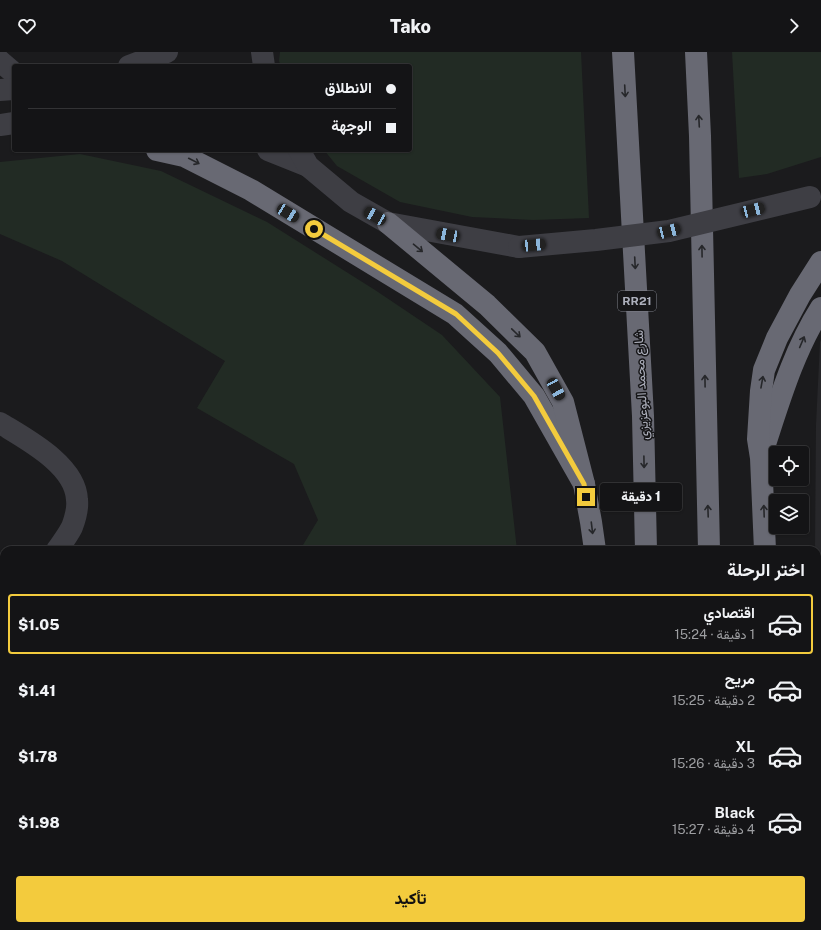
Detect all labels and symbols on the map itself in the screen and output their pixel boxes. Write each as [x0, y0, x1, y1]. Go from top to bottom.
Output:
one-way arrow [622, 84, 629, 97]
one-way arrow [695, 115, 703, 128]
one-way arrow [188, 158, 200, 166]
car [740, 201, 766, 219]
car [275, 202, 301, 224]
car [362, 205, 388, 227]
route start [305, 220, 323, 238]
car [656, 222, 682, 240]
car [435, 227, 461, 243]
car [522, 238, 546, 252]
one-way arrow [412, 243, 423, 252]
one-way arrow [698, 245, 706, 258]
one-way arrow [631, 256, 638, 269]
road number: RR21 [618, 291, 656, 311]
one-way arrow [511, 328, 521, 338]
street label: شارع محمد البوعزيزي [631, 329, 654, 440]
one-way arrow [799, 336, 806, 348]
one-way arrow [701, 375, 709, 388]
one-way arrow [758, 375, 766, 388]
car [545, 376, 567, 402]
one-way arrow [641, 455, 648, 468]
callout: 1 دقيقة [600, 483, 682, 511]
route end [577, 488, 595, 506]
one-way arrow [705, 505, 712, 518]
one-way arrow [760, 505, 767, 518]
one-way arrow [588, 521, 596, 534]

